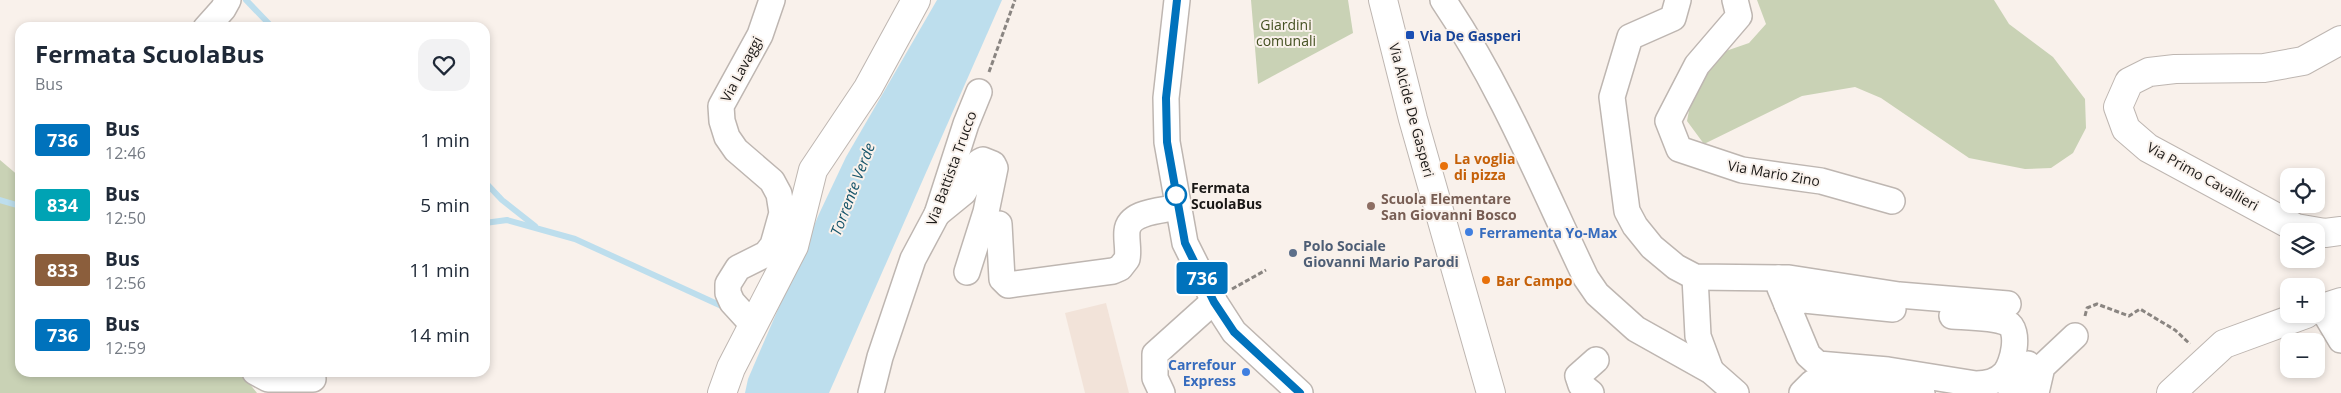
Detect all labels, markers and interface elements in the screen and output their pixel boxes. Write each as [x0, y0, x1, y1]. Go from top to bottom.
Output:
park label: Giardini comunali [1256, 15, 1316, 50]
place label: Via De Gasperi [1420, 26, 1521, 45]
marker: Via De Gasperi [1404, 29, 1416, 41]
street label: Via Lavaggi [716, 33, 766, 105]
text: Fermata ScuolaBus [35, 37, 264, 70]
button: heart [418, 39, 470, 91]
street label: Via Alcide De Gasperi [1385, 41, 1439, 179]
text: Bus [35, 73, 63, 95]
street label: Via Battista Trucco [921, 108, 981, 228]
text: Bus [105, 116, 140, 142]
text: 1 min [420, 127, 470, 153]
text: 736 [47, 128, 78, 152]
street label: Via Primo Cavallieri [2144, 137, 2262, 215]
water label: Torrente Verde [825, 139, 879, 238]
text: 12:46 [105, 142, 146, 164]
place label: La voglia di pizza [1454, 149, 1516, 184]
street label: Via Mario Zino [1726, 156, 1822, 190]
marker: La voglia di pizza [1438, 160, 1450, 172]
map controls [2280, 168, 2325, 378]
button: locate [2280, 168, 2325, 213]
place label: Fermata ScuolaBus [1191, 178, 1262, 213]
text: Bus [105, 181, 140, 207]
marker: Fermata ScuolaBus [1165, 184, 1187, 206]
place label: Scuola Elementare San Giovanni Bosco [1381, 189, 1517, 224]
text: 5 min [420, 192, 470, 218]
text: 834 [47, 193, 78, 217]
marker: Scuola Elementare San Giovanni Bosco [1365, 200, 1377, 212]
text: 12:50 [105, 207, 146, 229]
place label: Ferramenta Yo-Max [1479, 223, 1618, 242]
button: layers [2280, 223, 2325, 268]
marker: Ferramenta Yo-Max [1463, 226, 1475, 238]
place label: Polo Sociale Giovanni Mario Parodi [1303, 236, 1459, 271]
text: Bus [105, 246, 140, 272]
marker: Polo Sociale Giovanni Mario Parodi [1287, 247, 1299, 259]
text: 11 min [409, 257, 470, 283]
text: 833 [47, 258, 78, 282]
line badge: 736 [1173, 262, 1231, 294]
text: 736 [1187, 266, 1217, 290]
place label: Bar Campo [1496, 271, 1573, 290]
text: 12:56 [105, 272, 146, 294]
marker: Bar Campo [1480, 274, 1492, 286]
button: + [2280, 278, 2325, 323]
text: Bus [105, 311, 140, 337]
text: 14 min [409, 322, 470, 348]
text: 736 [47, 323, 78, 347]
button: − [2280, 333, 2325, 378]
text: 12:59 [105, 337, 146, 359]
place label: Carrefour Express [1168, 355, 1237, 390]
marker: Carrefour Express [1240, 366, 1252, 378]

